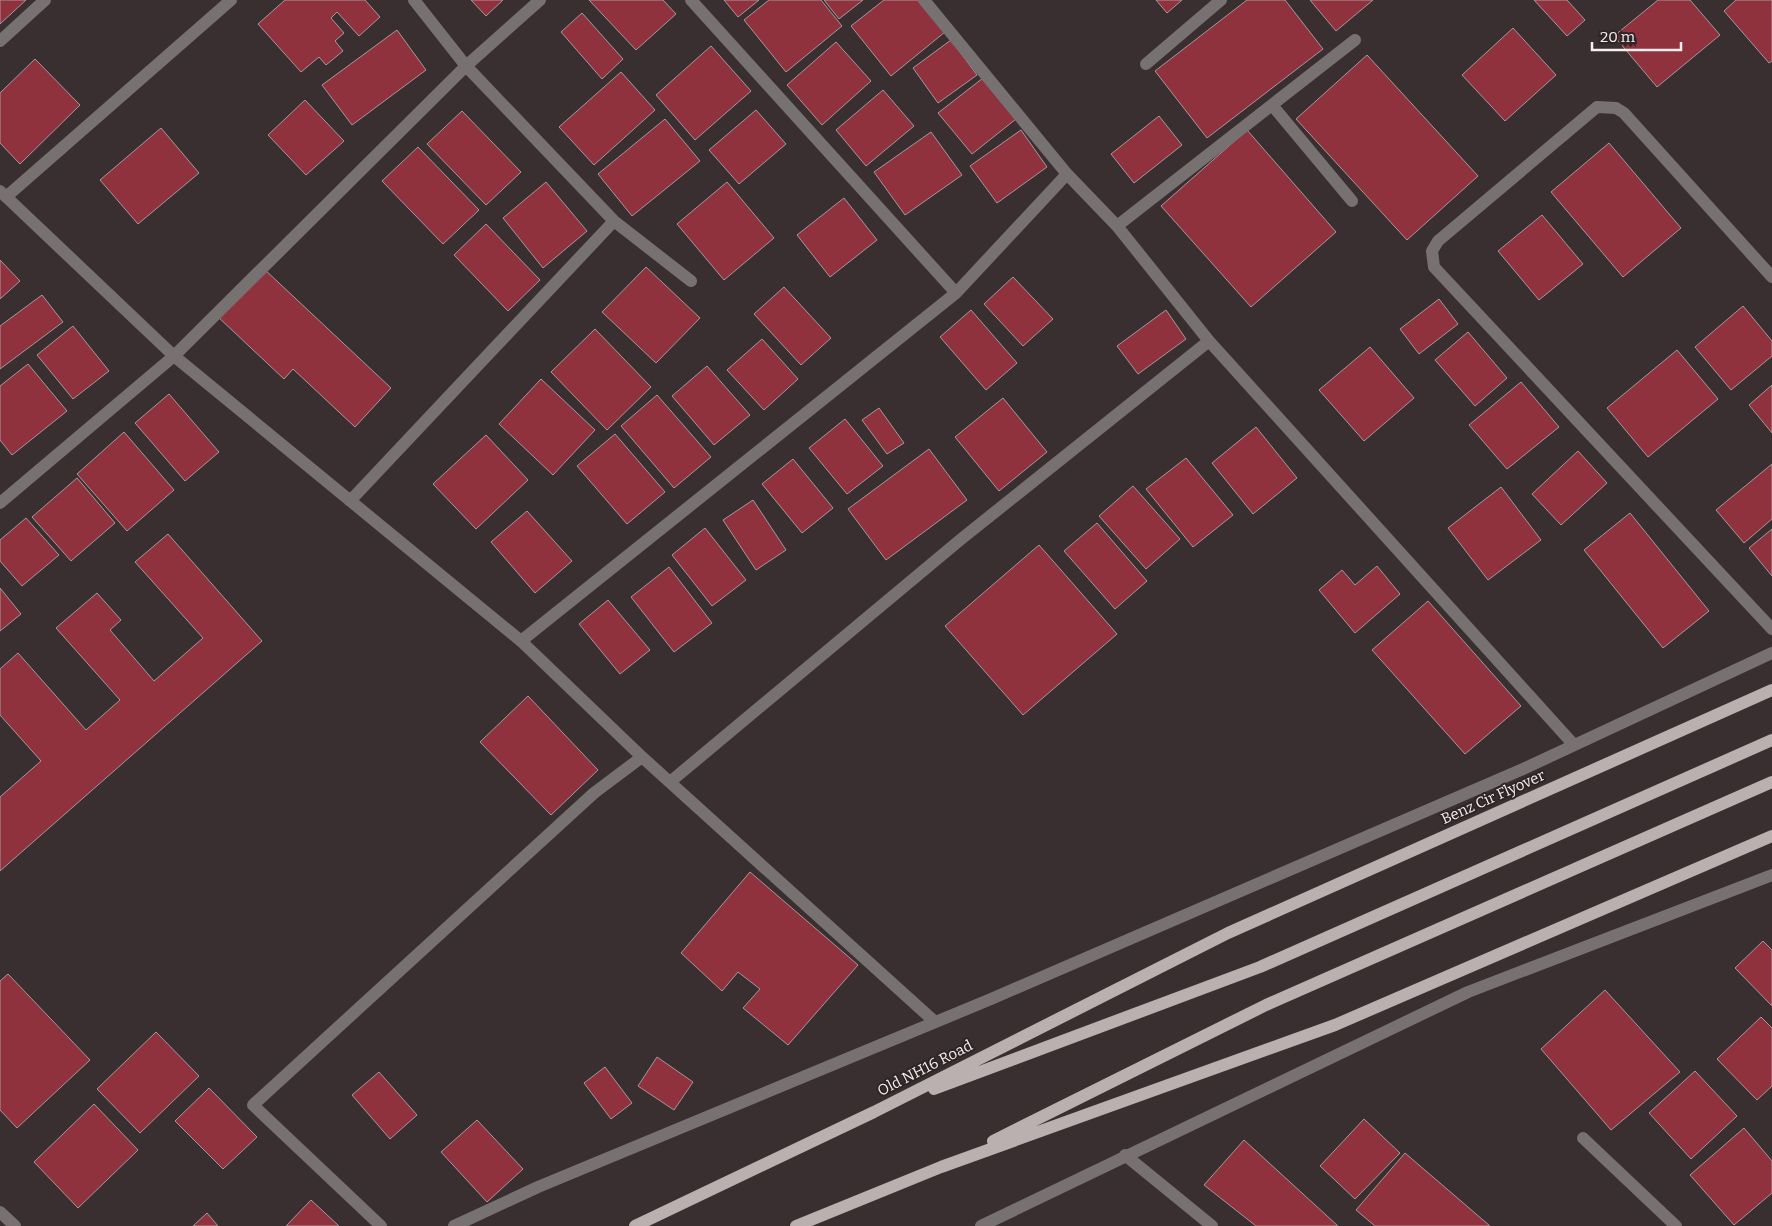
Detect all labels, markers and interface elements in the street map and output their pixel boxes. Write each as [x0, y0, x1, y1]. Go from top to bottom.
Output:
scale bar [1592, 20, 1681, 52]
text: 20 m [1600, 28, 1636, 46]
street label: Benz Cir Flyover [1438, 766, 1548, 828]
street label: Old NH16 Road [874, 1036, 976, 1100]

